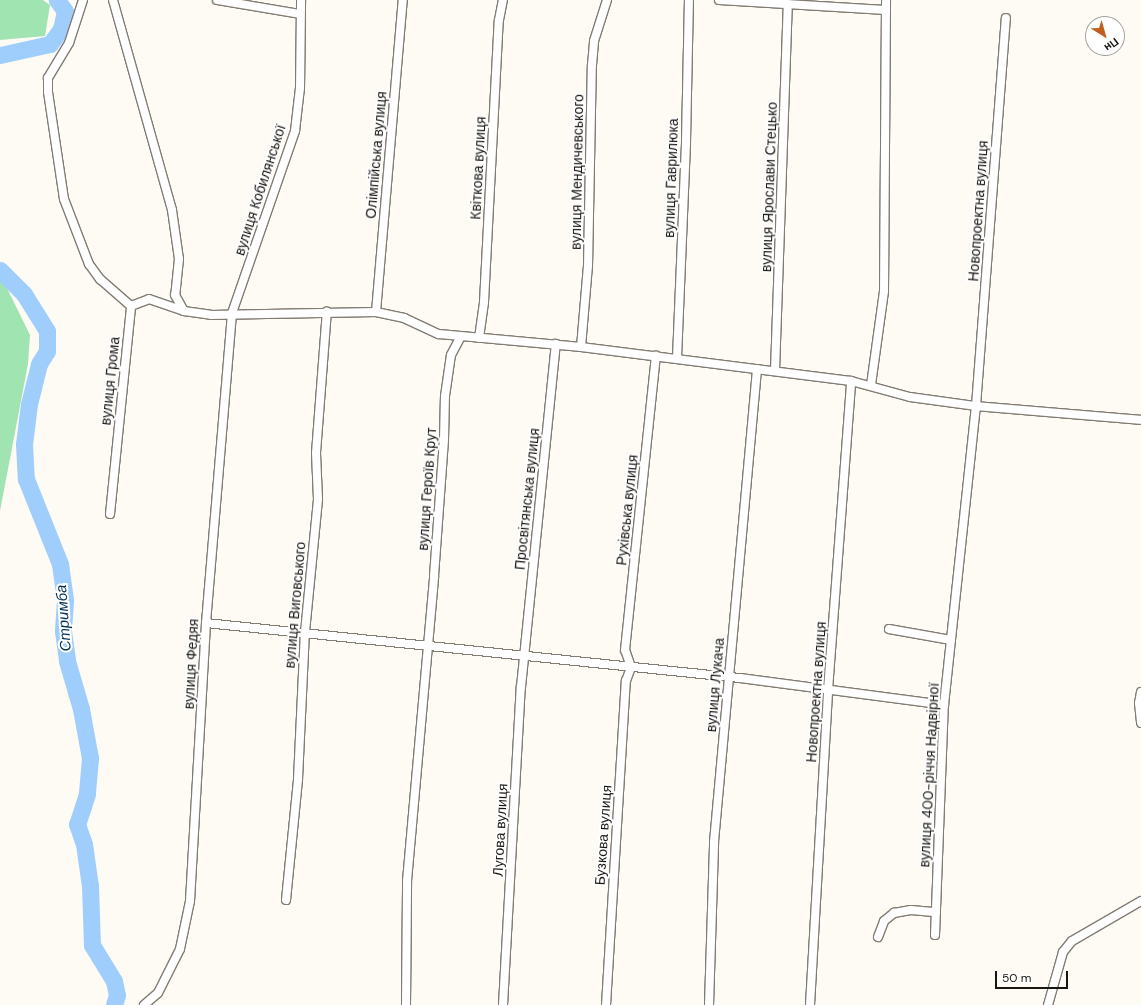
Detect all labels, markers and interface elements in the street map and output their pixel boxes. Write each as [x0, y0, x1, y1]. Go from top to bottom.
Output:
north arrow [1085, 16, 1125, 56]
text: Пн [1102, 35, 1122, 55]
street label: Олімпійська вулиця [362, 91, 390, 219]
street label: вулиця Мендичевського [567, 94, 587, 250]
street label: вулиця Ярослави Стецько [758, 102, 780, 272]
street label: Квіткова вулиця [467, 116, 489, 220]
street label: вулиця Гаврилюка [661, 118, 681, 238]
street label: вулиця Кобилянської [231, 122, 289, 258]
street label: Новопроектна вулиця [965, 140, 991, 282]
street label: вулиця Грома [97, 336, 123, 426]
street label: вулиця Героїв Крут [414, 427, 440, 551]
street label: Просвітянська вулиця [511, 427, 543, 571]
street label: Рухівська вулиця [613, 454, 641, 566]
street label: вулиця Виговського [281, 541, 309, 669]
water label: Стримба [53, 584, 75, 652]
street label: вулиця Федяя [180, 618, 202, 710]
street label: Новопроектна вулиця [803, 621, 829, 763]
street label: вулиця Лукача [703, 637, 727, 733]
street label: вулиця 400-річчя Надвірної [916, 682, 942, 868]
street label: Лугова вулиця [489, 783, 511, 877]
street label: Бузкова вулиця [591, 784, 615, 886]
scale bar [997, 963, 1070, 989]
text: 50 m [1002, 970, 1031, 986]

